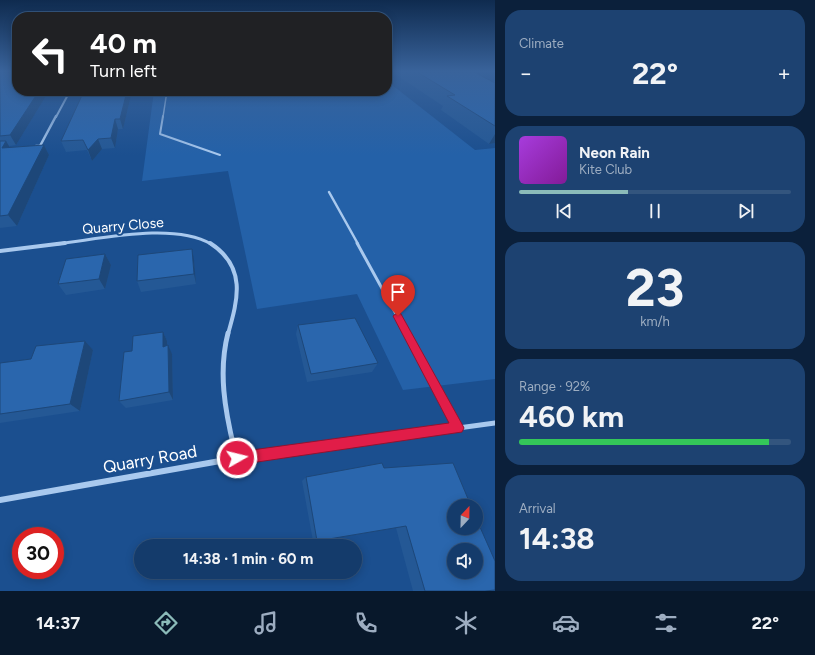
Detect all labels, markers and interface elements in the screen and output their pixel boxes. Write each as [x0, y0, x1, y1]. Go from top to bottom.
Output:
text: 40 m [90, 26, 157, 60]
icon: left [24, 28, 76, 80]
text: Climate [519, 36, 564, 51]
text: 22° [632, 55, 678, 92]
text: Turn left [90, 60, 157, 82]
text: − [519, 60, 533, 87]
text: + [777, 60, 791, 87]
text: Neon Rain [579, 144, 650, 162]
text: Kite Club [579, 162, 632, 177]
icon: previous [553, 200, 575, 222]
icon: pause [644, 200, 666, 222]
icon: next [735, 200, 757, 222]
street label: Quarry Close [82, 214, 165, 238]
text: 23 [625, 257, 685, 319]
pin [381, 275, 415, 316]
icon: arrive [387, 281, 409, 303]
text: km/h [640, 314, 670, 329]
text: Range · 92% [519, 379, 590, 394]
text: 460 km [519, 398, 624, 435]
position arrow [216, 437, 258, 479]
street label: Quarry Road [101, 441, 199, 477]
north arrow [447, 499, 483, 535]
map controls [447, 499, 483, 579]
text: Arrival [519, 501, 556, 516]
text: 14:38 [519, 520, 595, 557]
speed limit sign: 30 [12, 527, 64, 579]
button: sound [447, 543, 483, 579]
text: 14:38 · 1 min · 60 m [183, 550, 313, 568]
icon: directions [152, 609, 180, 637]
icon: music [252, 609, 280, 637]
icon: phone [352, 609, 380, 637]
icon: climate [452, 609, 480, 637]
icon: car [552, 609, 580, 637]
icon: filters [652, 609, 680, 637]
text: 14:37 [36, 612, 80, 634]
text: 22° [751, 612, 779, 634]

